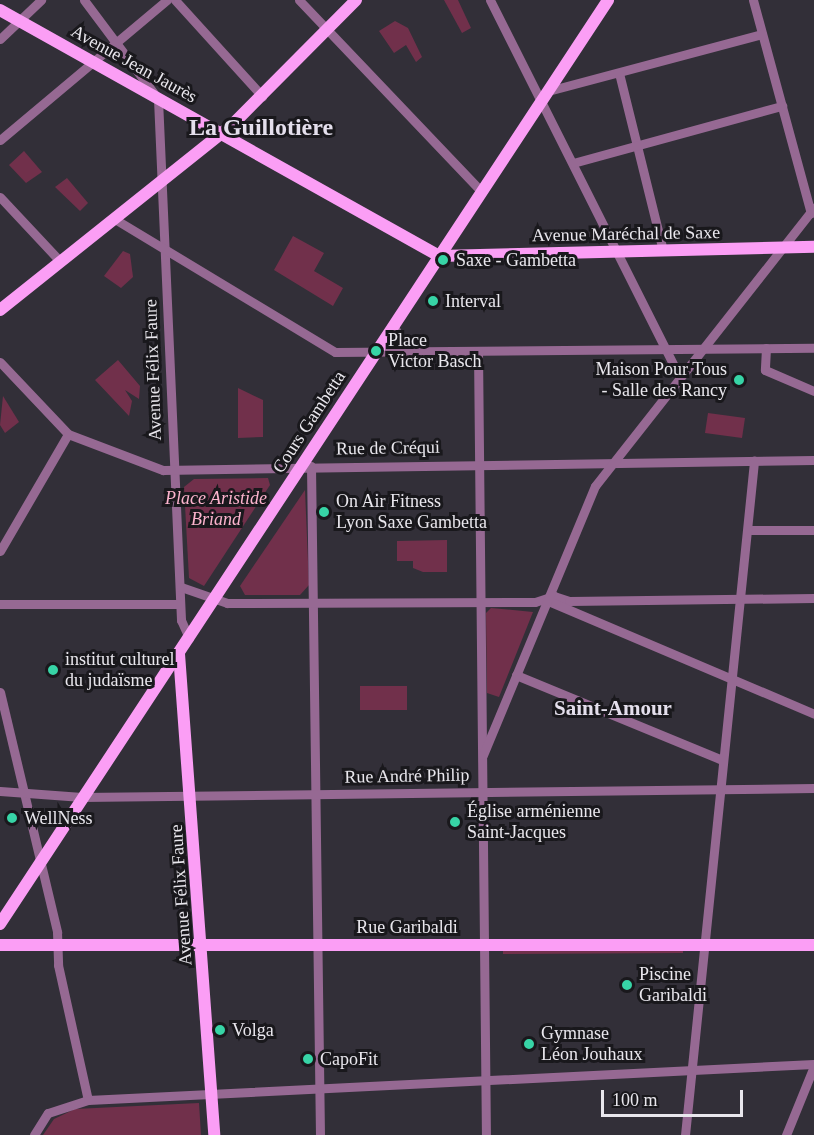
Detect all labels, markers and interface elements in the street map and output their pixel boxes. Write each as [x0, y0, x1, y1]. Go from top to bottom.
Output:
street label: Avenue Jean Jaurès [67, 20, 201, 108]
district label: La Guillotière [189, 114, 333, 142]
street label: Avenue Maréchal de Saxe [532, 222, 720, 246]
place label: Saxe - Gambetta [456, 249, 576, 271]
marker: Saxe - Gambetta [434, 251, 452, 269]
place label: Interval [445, 290, 501, 312]
marker: Interval [426, 294, 440, 308]
street label: Avenue Félix Faure [140, 299, 166, 441]
place label: Place Victor Basch [388, 330, 481, 372]
marker: Place Victor Basch [369, 344, 383, 358]
place label: Maison Pour Tous - Salle des Rancy [595, 359, 727, 401]
street label: Cours Gambetta [268, 367, 350, 477]
marker: Maison Pour Tous - Salle des Rancy [732, 373, 746, 387]
street label: Rue de Créqui [336, 436, 440, 460]
park label: Place Aristide Briand [165, 488, 267, 530]
place label: On Air Fitness Lyon Saxe Gambetta [336, 491, 487, 534]
marker: On Air Fitness Lyon Saxe Gambetta [317, 505, 331, 519]
place label: institut culturel du judaïsme [65, 649, 174, 692]
marker: institut culturel du judaïsme [46, 663, 60, 677]
district label: Saint-Amour [554, 695, 672, 721]
street label: Rue André Philip [344, 764, 470, 788]
place label: Église arménienne Saint-Jacques [467, 801, 600, 844]
place label: WellNess [24, 807, 93, 829]
marker: WellNess [5, 811, 19, 825]
marker: Église arménienne Saint-Jacques [448, 815, 462, 829]
street label: Avenue Félix Faure [165, 824, 197, 966]
street label: Rue Garibaldi [356, 916, 458, 938]
place label: Piscine Garibaldi [639, 964, 707, 1006]
marker: Piscine Garibaldi [620, 978, 634, 992]
place label: Volga [232, 1019, 274, 1041]
marker: Volga [213, 1023, 227, 1037]
place label: Gymnase Léon Jouhaux [541, 1023, 642, 1066]
marker: Gymnase Léon Jouhaux [522, 1037, 536, 1051]
place label: CapoFit [320, 1048, 378, 1070]
marker: CapoFit [301, 1052, 315, 1066]
scale bar [604, 1078, 746, 1116]
text: 100 m [612, 1090, 658, 1110]

